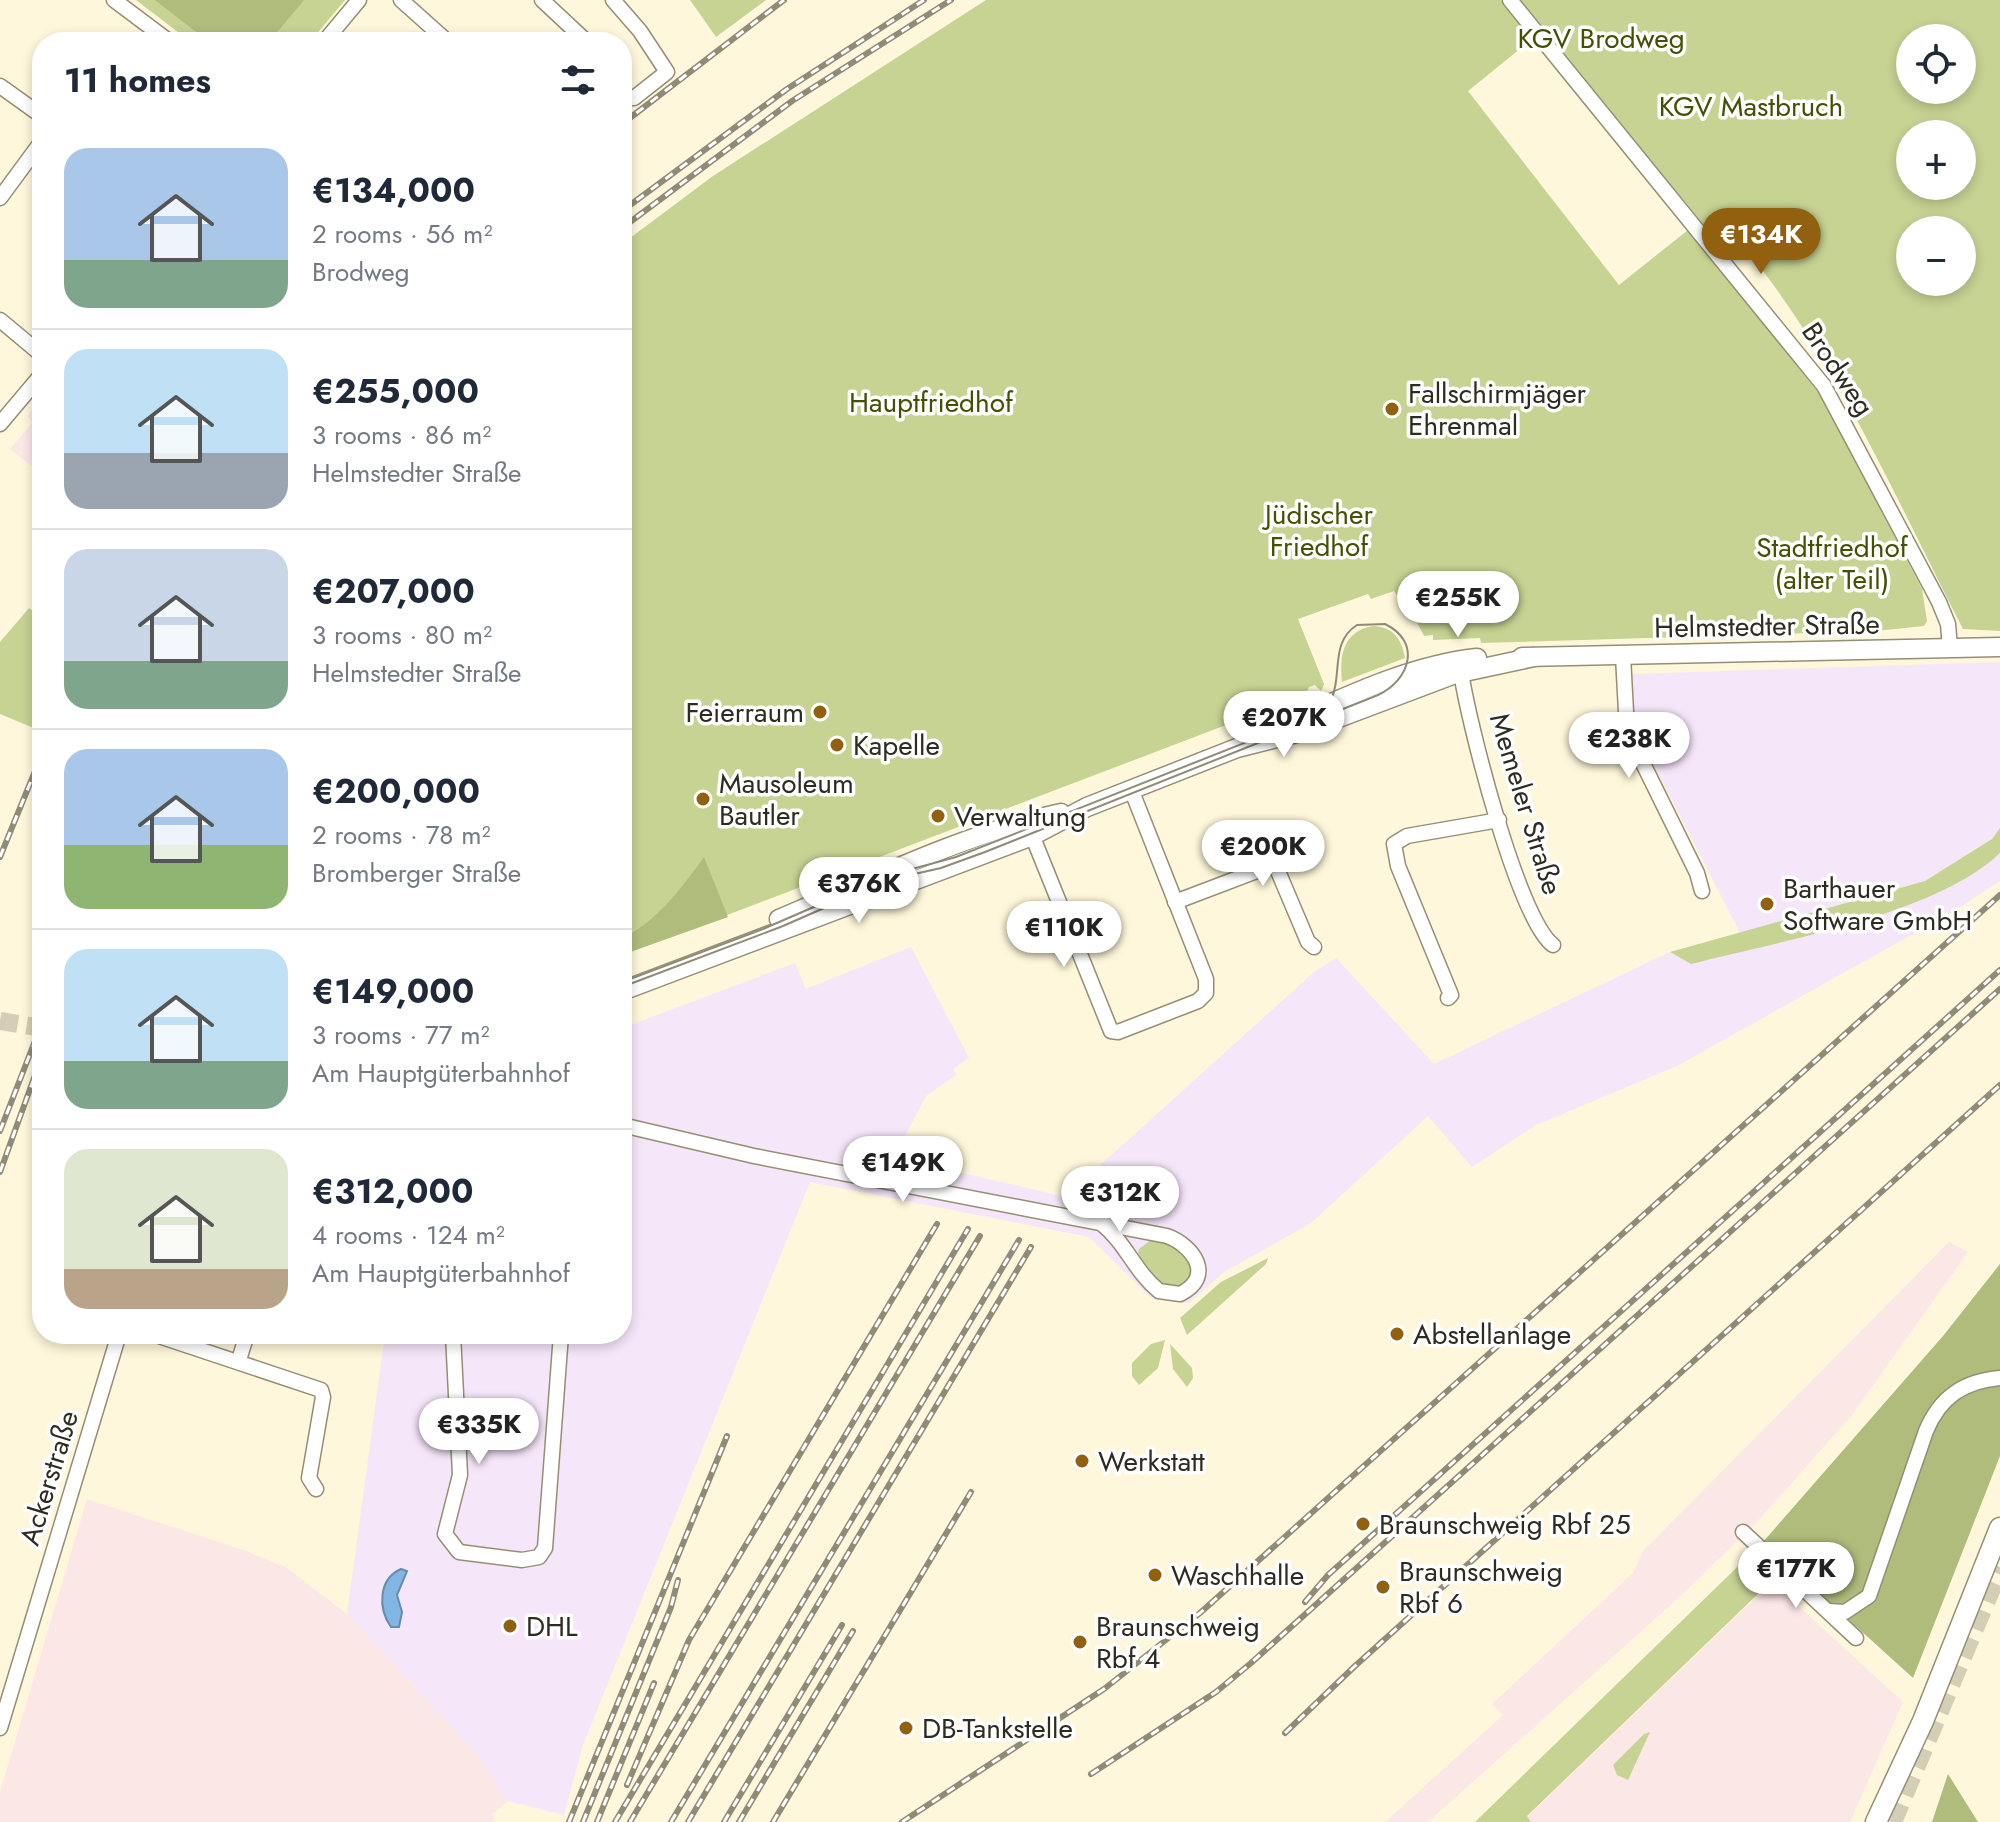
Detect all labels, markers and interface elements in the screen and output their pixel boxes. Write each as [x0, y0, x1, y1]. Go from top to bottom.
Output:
park label: KGV Brodweg [1517, 18, 1685, 59]
map controls [1896, 24, 1976, 296]
button: locate [1896, 24, 1976, 104]
text: 11 homes [64, 56, 211, 105]
icon: filters [556, 58, 600, 102]
park label: KGV Mastbruch [1659, 86, 1843, 127]
button: + [1896, 120, 1976, 200]
text: €134,000 [312, 166, 475, 215]
icon: home [128, 180, 224, 276]
pin: €134K [1705, 208, 1817, 276]
text: 2 rooms · 56 m² [312, 215, 492, 253]
text: €134K [1720, 215, 1802, 253]
button: − [1896, 216, 1976, 296]
text: Brodweg [312, 253, 410, 291]
street label: Brodweg [1792, 314, 1884, 424]
text: €255,000 [312, 367, 479, 416]
place label: Fallschirmjäger Ehrenmal [1408, 373, 1587, 446]
icon: home [128, 381, 224, 477]
park label: Hauptfriedhof [849, 382, 1014, 423]
marker: Fallschirmjäger Ehrenmal [1383, 400, 1401, 418]
text: 3 rooms · 86 m² [312, 416, 491, 454]
text: Helmstedter Straße [312, 454, 522, 492]
park label: Jüdischer Friedhof [1261, 494, 1373, 567]
park label: Stadtfriedhof (alter Teil) [1756, 527, 1909, 600]
text: €207,000 [312, 567, 475, 616]
pin: €255K [1402, 571, 1514, 639]
text: €255K [1415, 578, 1501, 616]
icon: home [128, 581, 224, 677]
street label: Helmstedter Straße [1654, 604, 1880, 648]
text: 3 rooms · 80 m² [312, 616, 492, 654]
text: Helmstedter Straße [312, 654, 522, 692]
pin: €207K [1228, 691, 1340, 759]
place label: Feierraum [686, 692, 804, 733]
text: €207K [1241, 698, 1327, 736]
marker: Feierraum [811, 703, 829, 721]
street label: Memeler Straße [1479, 708, 1573, 900]
pin: €238K [1573, 712, 1685, 780]
text: €238K [1587, 719, 1671, 757]
place label: Kapelle [853, 725, 940, 766]
marker: Kapelle [828, 736, 846, 754]
place label: Mausoleum Bautler [719, 763, 854, 836]
text: €200,000 [312, 767, 480, 816]
icon: home [128, 781, 224, 877]
marker: Mausoleum Bautler [694, 790, 712, 808]
place label: Verwaltung [954, 796, 1086, 837]
marker: Verwaltung [929, 807, 947, 825]
text: 2 rooms · 78 m² [312, 816, 491, 854]
pin: €200K [1207, 820, 1319, 888]
text: €200K [1220, 827, 1306, 865]
text: Bromberger Straße [312, 854, 521, 892]
pin: €376K [803, 857, 915, 925]
text: €376K [817, 864, 901, 902]
place label: Barthauer Software GmbH [1783, 868, 1972, 941]
marker: Barthauer Software GmbH [1758, 895, 1776, 913]
pin: €110K [1008, 901, 1120, 969]
text: €110K [1025, 908, 1103, 946]
text: €149,000 [312, 967, 474, 1016]
icon: home [128, 981, 224, 1077]
text: 3 rooms · 77 m² [312, 1016, 489, 1054]
text: Am Hauptgüterbahnhof [312, 1054, 570, 1092]
pin: €149K [847, 1136, 959, 1204]
text: €149K [861, 1143, 945, 1181]
pin: €312K [1064, 1166, 1176, 1234]
text: €312,000 [312, 1167, 474, 1216]
text: €312K [1079, 1173, 1161, 1211]
icon: home [128, 1181, 224, 1277]
text: 4 rooms · 124 m² [312, 1216, 505, 1254]
text: Am Hauptgüterbahnhof [312, 1254, 570, 1292]
place label: Abstellanlage [1413, 1314, 1571, 1355]
marker: Abstellanlage [1388, 1325, 1406, 1343]
pin: €335K [423, 1398, 535, 1466]
street label: Ackerstraße [9, 1405, 89, 1551]
text: €335K [437, 1405, 521, 1443]
place label: Werkstatt [1098, 1441, 1205, 1482]
marker: Werkstatt [1073, 1452, 1091, 1470]
place label: Braunschweig Rbf 25 [1379, 1504, 1631, 1545]
marker: Braunschweig Rbf 25 [1354, 1515, 1372, 1533]
pin: €177K [1740, 1542, 1852, 1610]
text: €177K [1756, 1549, 1836, 1587]
place label: Braunschweig Rbf 6 [1399, 1551, 1563, 1624]
place label: Waschhalle [1171, 1555, 1304, 1596]
marker: Waschhalle [1146, 1566, 1164, 1584]
marker: Braunschweig Rbf 6 [1374, 1578, 1392, 1596]
place label: DHL [526, 1606, 578, 1647]
place label: Braunschweig Rbf 4 [1096, 1606, 1260, 1679]
marker: DHL [501, 1617, 519, 1635]
marker: Braunschweig Rbf 4 [1071, 1633, 1089, 1651]
place label: DB-Tankstelle [922, 1708, 1073, 1749]
marker: DB-Tankstelle [897, 1719, 915, 1737]

